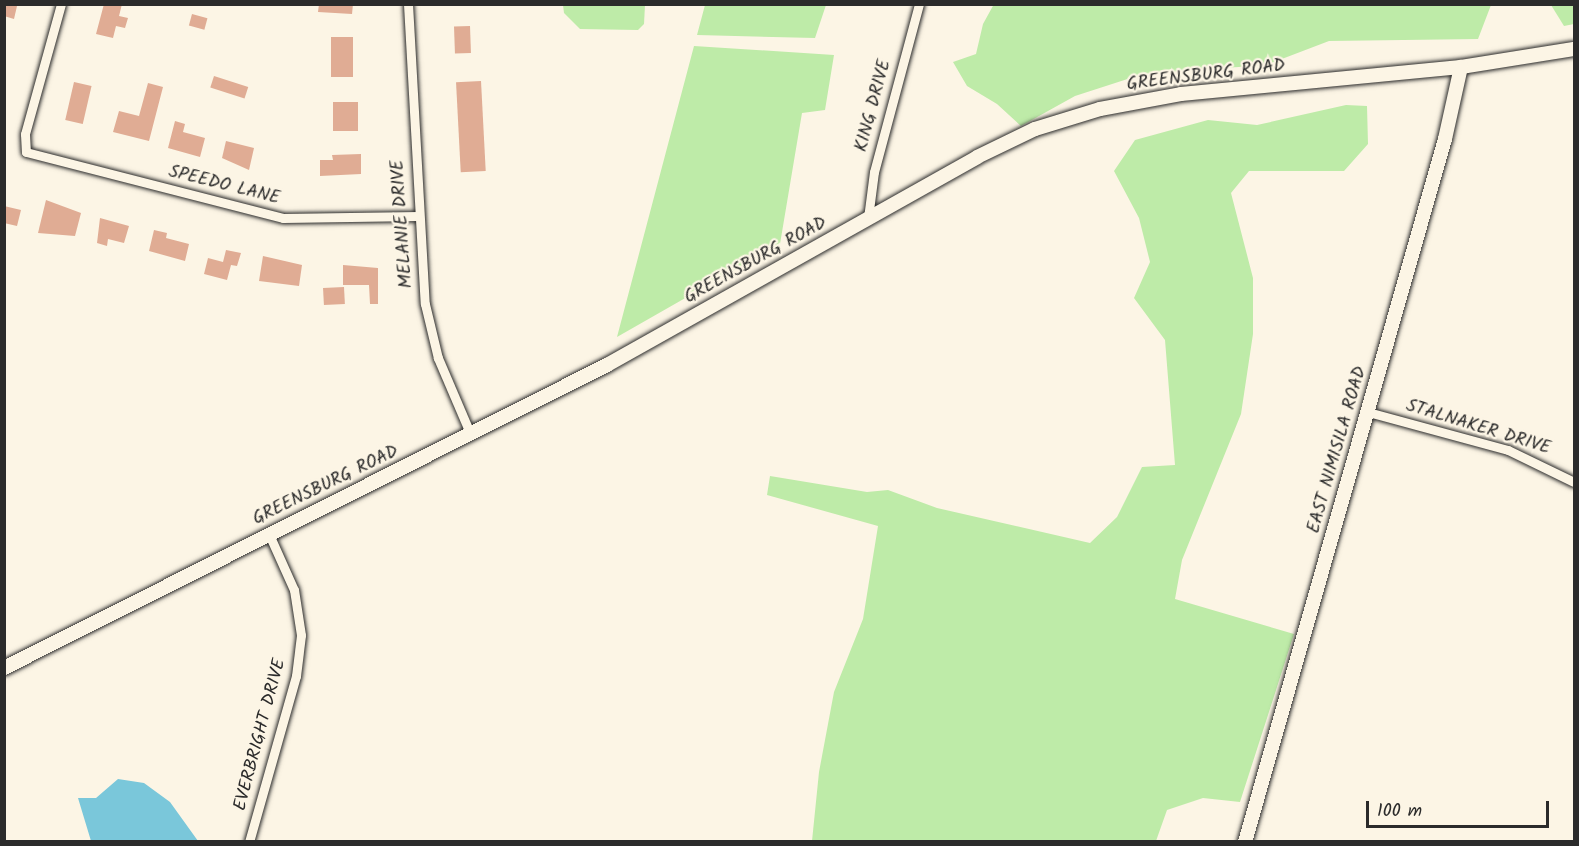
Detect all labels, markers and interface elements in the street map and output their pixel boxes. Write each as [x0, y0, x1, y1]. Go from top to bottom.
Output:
street label: GREENSBURG ROAD [1126, 56, 1286, 96]
street label: KING DRIVE [851, 58, 897, 154]
street label: MELANIE DRIVE [388, 159, 418, 289]
street label: SPEEDO LANE [166, 162, 282, 210]
street label: GREENSBURG ROAD [681, 213, 831, 309]
street label: EAST NIMISILA ROAD [1304, 364, 1372, 536]
street label: STALNAKER DRIVE [1403, 396, 1553, 460]
street label: GREENSBURG ROAD [250, 441, 402, 531]
street label: EVERBRIGHT DRIVE [230, 657, 292, 813]
scale bar [1369, 789, 1552, 827]
text: 100 m [1377, 797, 1422, 826]

